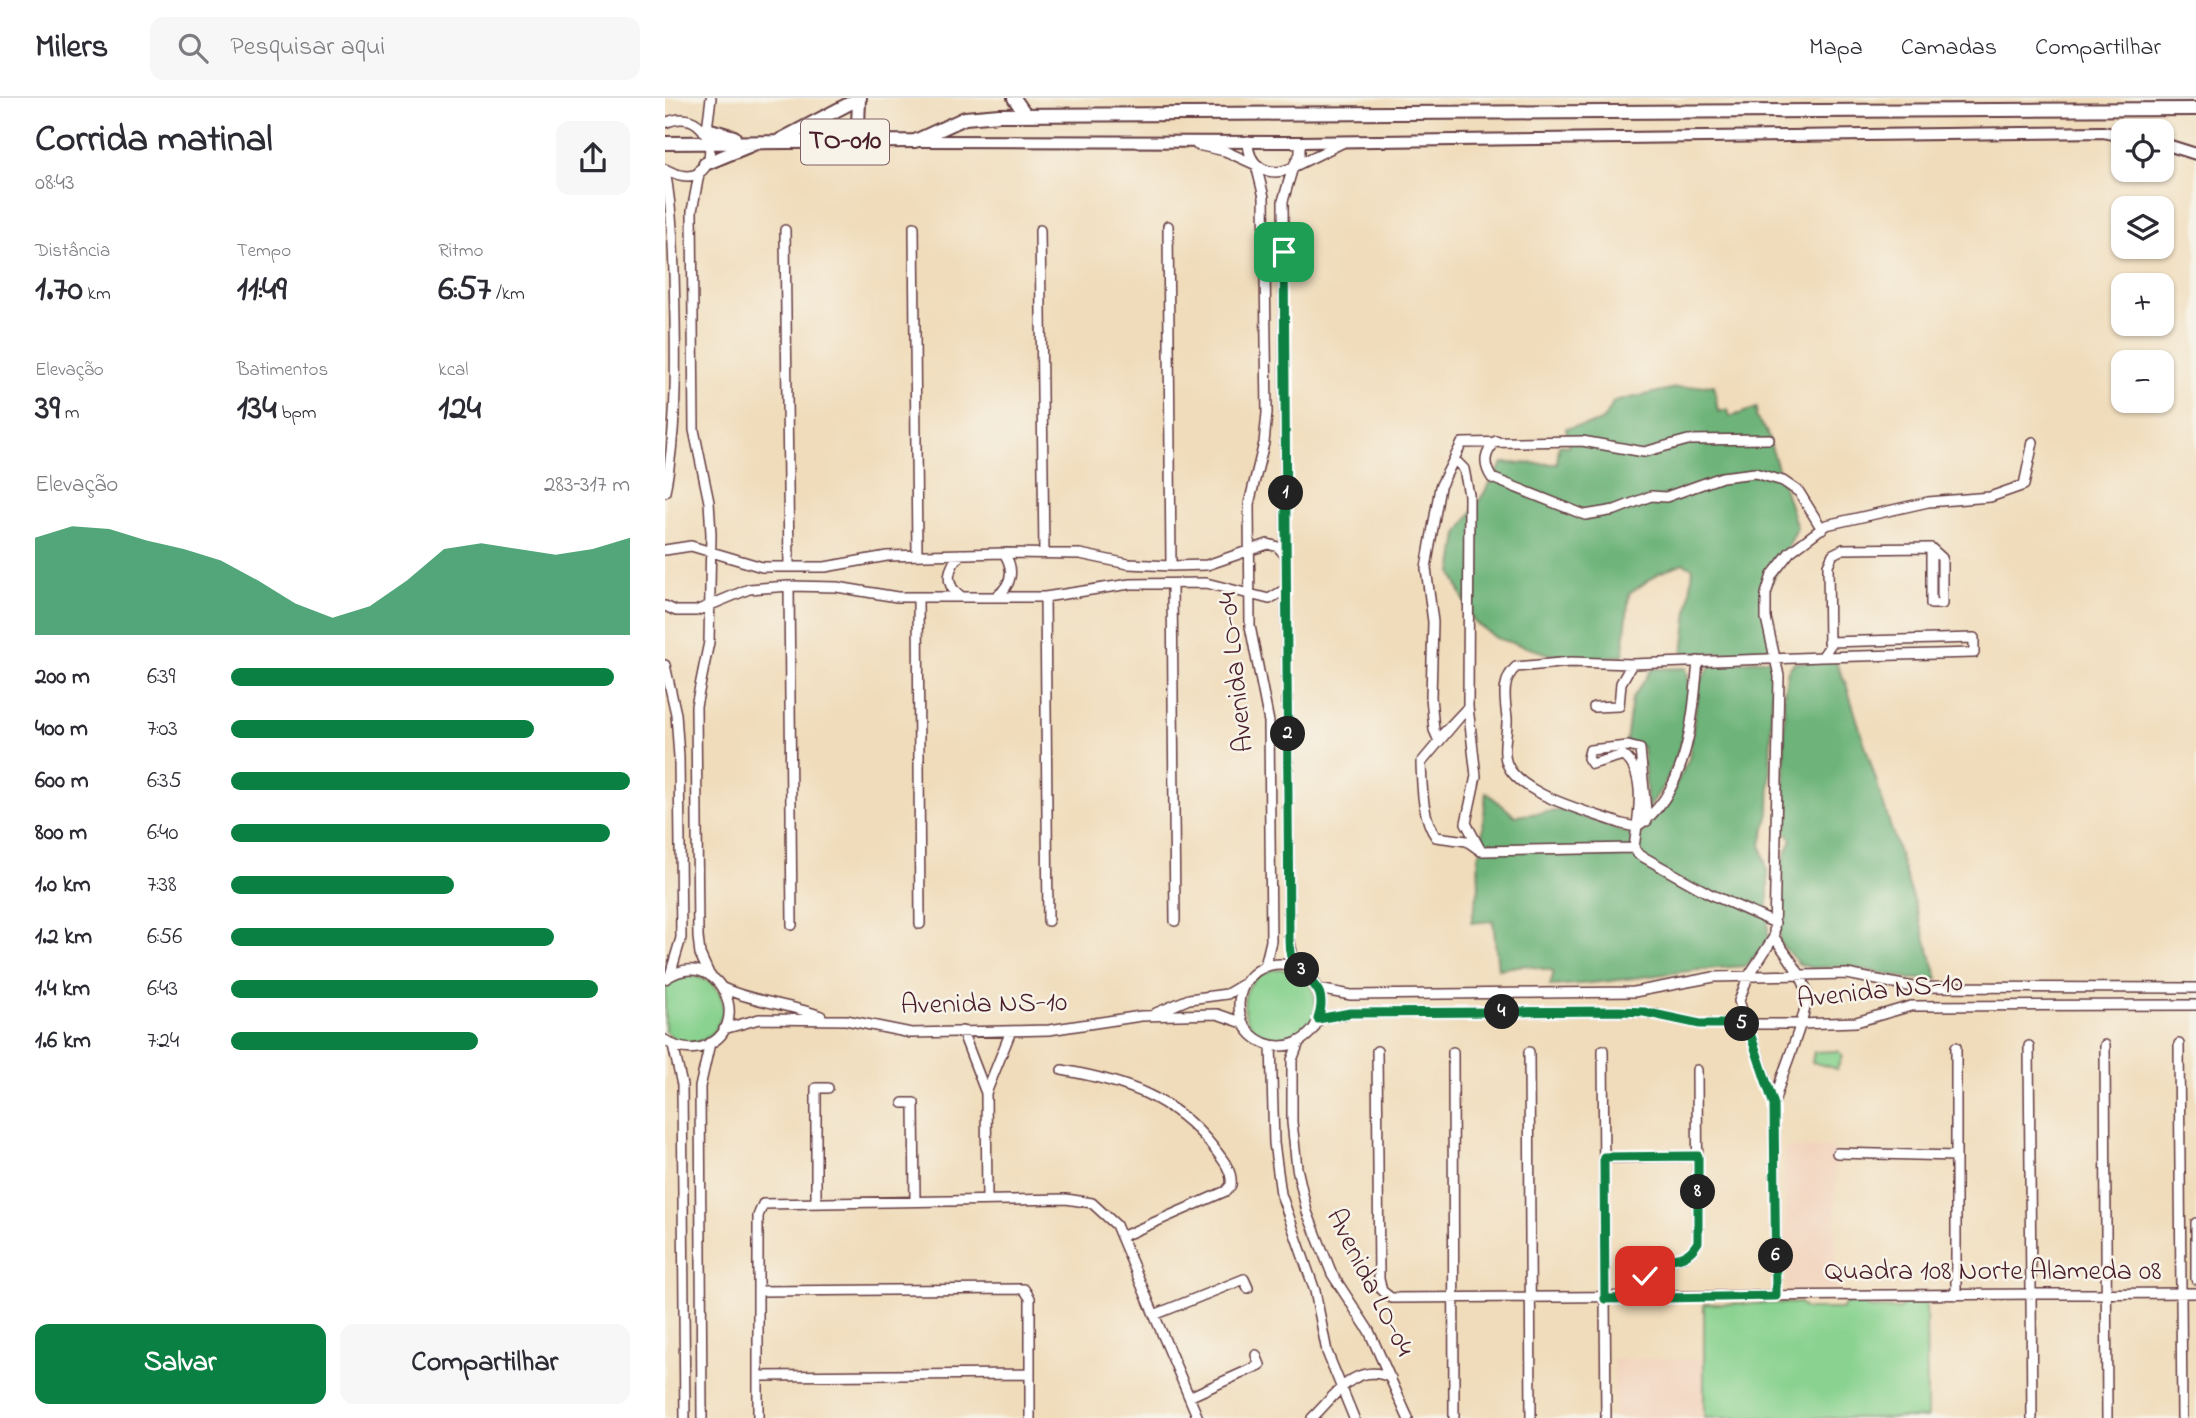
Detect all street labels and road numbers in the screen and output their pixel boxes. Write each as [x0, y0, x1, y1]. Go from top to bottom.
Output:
road number: TO-010 [801, 120, 889, 164]
street label: Avenida LO-04 [1208, 589, 1266, 754]
street label: Avenida NS-10 [1795, 963, 1965, 1021]
street label: Avenida NS-10 [900, 983, 1068, 1027]
street label: Avenida LO-04 [1314, 1202, 1424, 1364]
street label: Quadra 108 Norte Alameda 08 [1825, 1252, 2161, 1293]

